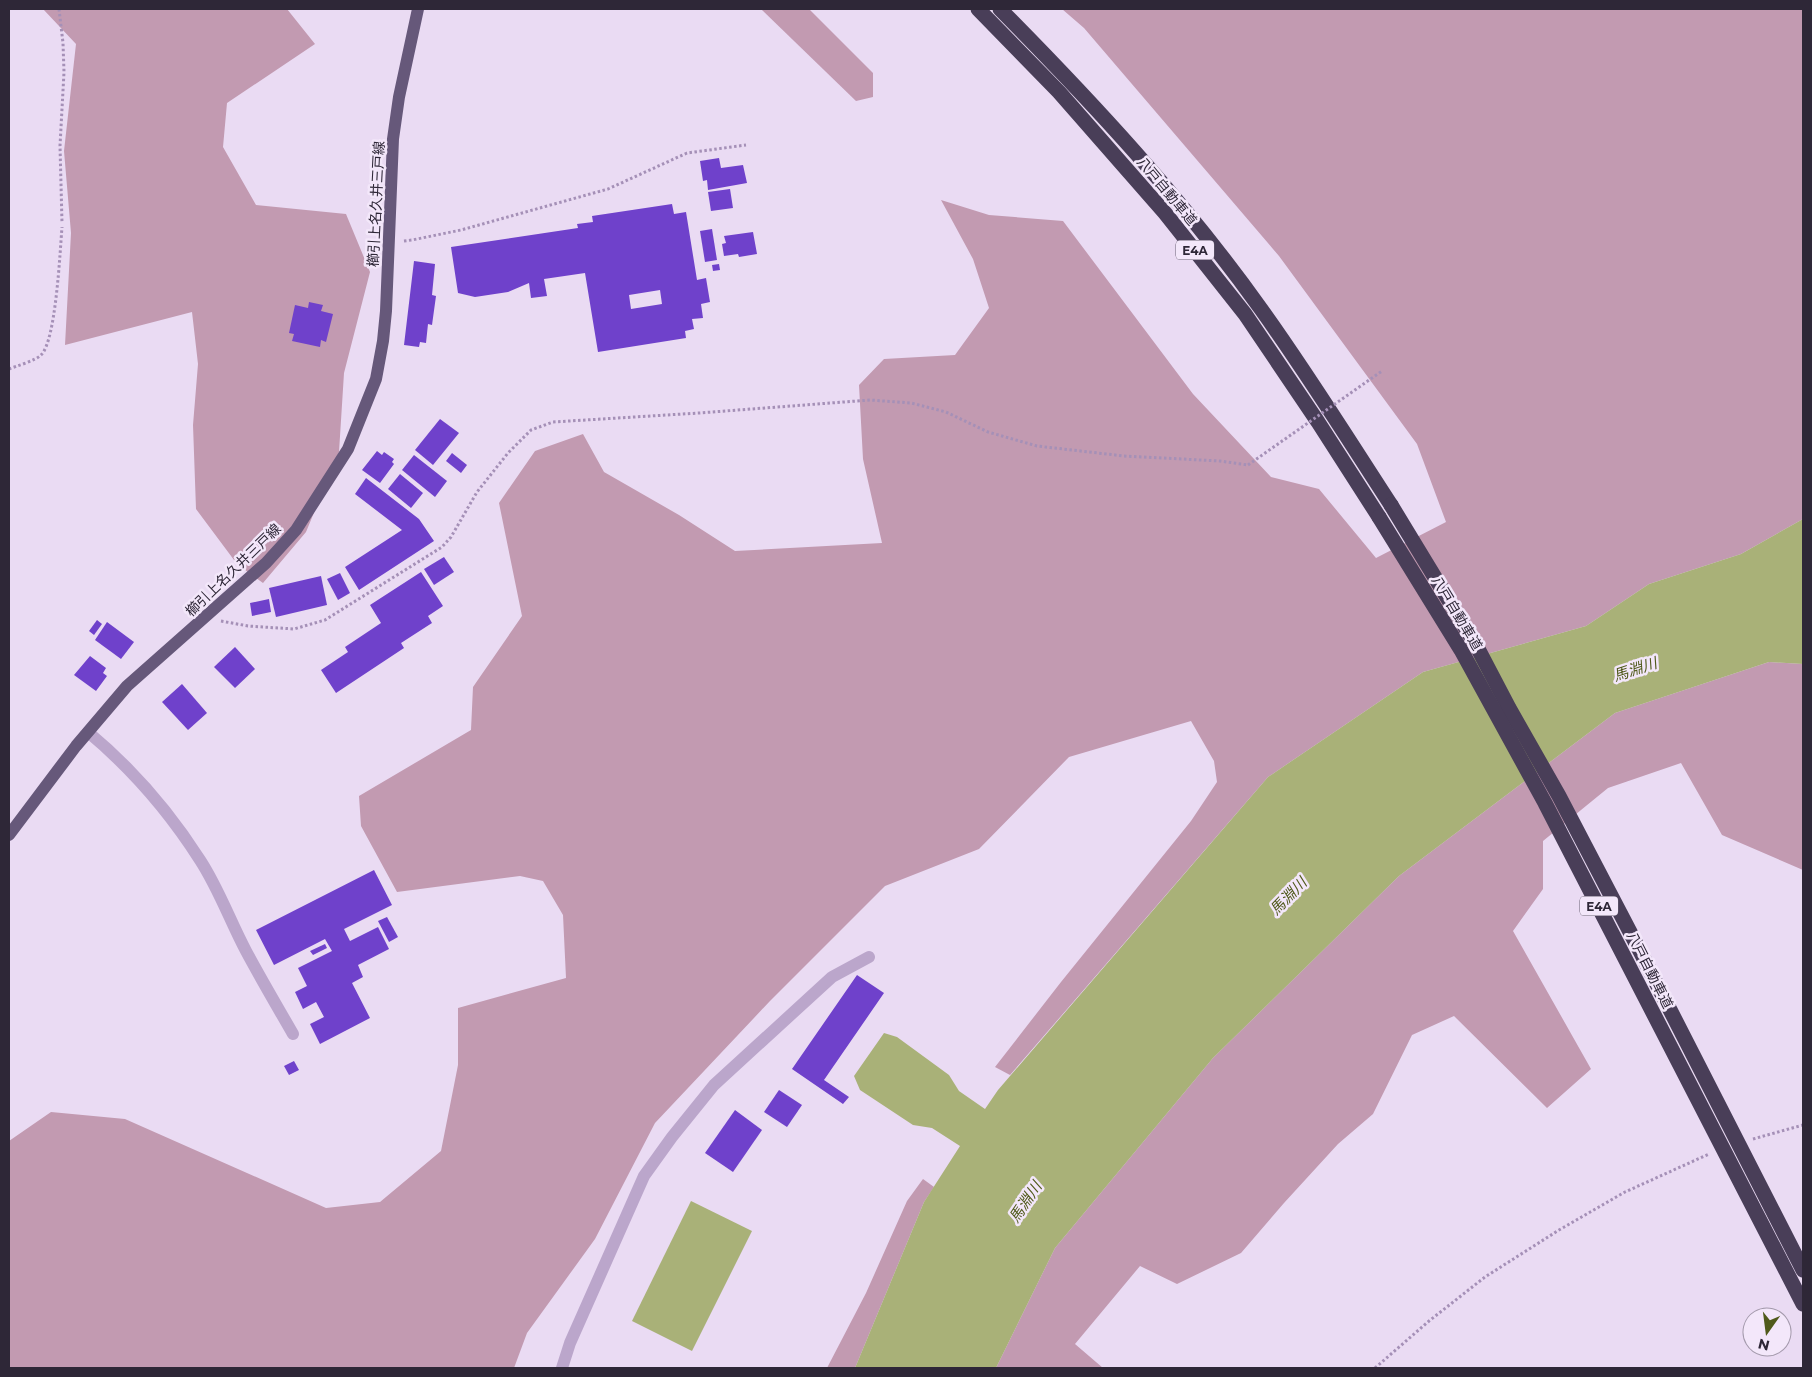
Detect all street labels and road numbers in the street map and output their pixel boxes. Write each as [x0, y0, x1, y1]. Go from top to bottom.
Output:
street label: 櫛引上名久井三戸線 [364, 141, 388, 267]
street label: 八戸自動車道 [1133, 153, 1201, 229]
road number: E4A [1176, 240, 1214, 260]
street label: 櫛引上名久井三戸線 [181, 520, 285, 620]
street label: 八戸自動車道 [1428, 572, 1486, 654]
road number: E4A [1580, 896, 1618, 916]
street label: 八戸自動車道 [1623, 928, 1677, 1012]

